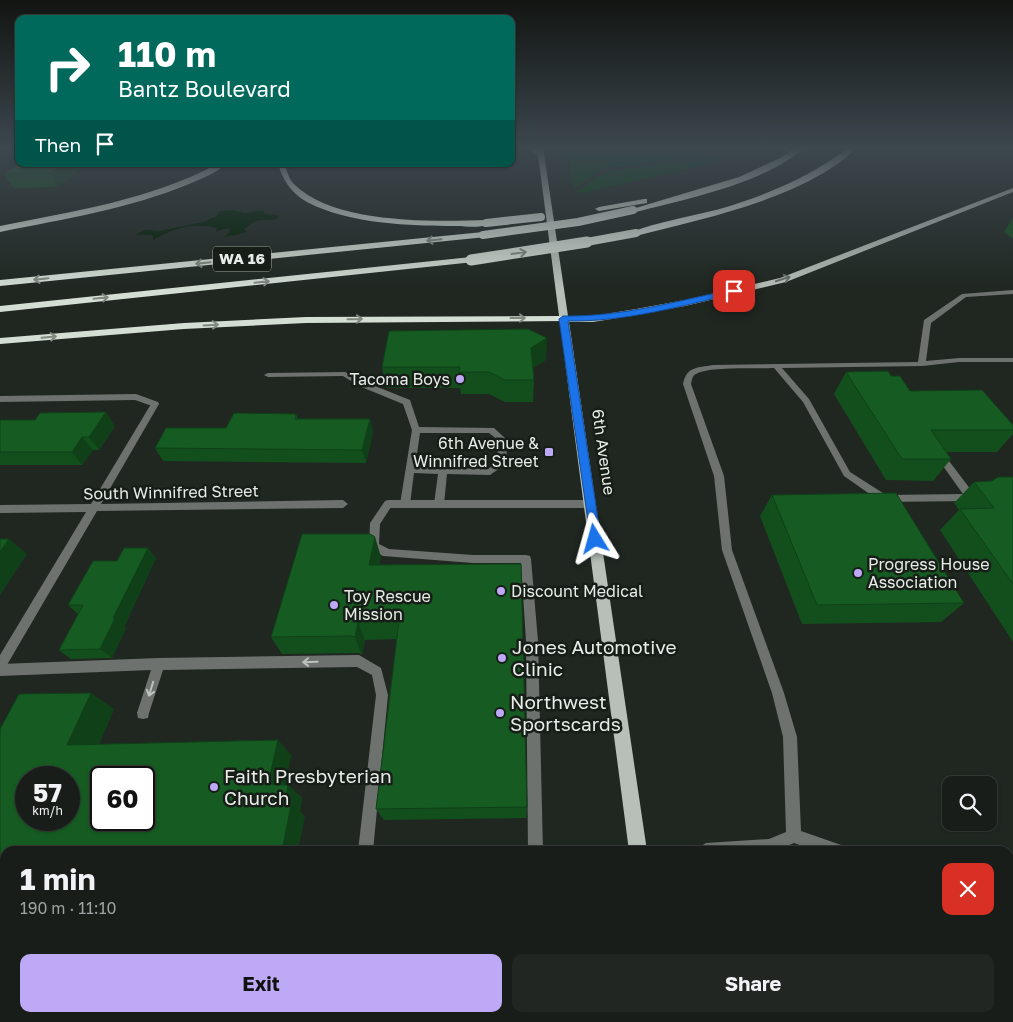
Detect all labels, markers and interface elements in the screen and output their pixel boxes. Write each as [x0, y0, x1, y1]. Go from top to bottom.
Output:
text: 110 m [118, 33, 216, 75]
icon: right [35, 35, 100, 100]
text: Bantz Boulevard [118, 75, 291, 102]
icon: arrive [91, 130, 119, 158]
text: Then [35, 133, 81, 156]
one-way arrow [427, 235, 443, 245]
road number: WA 16 [213, 246, 271, 272]
one-way arrow [511, 248, 527, 258]
one-way arrow [195, 258, 211, 268]
pin [713, 270, 755, 312]
one-way arrow [774, 273, 790, 283]
one-way arrow [34, 274, 50, 284]
one-way arrow [254, 277, 270, 286]
icon: arrive [720, 277, 748, 305]
one-way arrow [92, 293, 108, 303]
one-way arrow [509, 313, 525, 323]
one-way arrow [346, 314, 363, 324]
one-way arrow [202, 320, 218, 329]
one-way arrow [40, 333, 56, 342]
place label: Tacoma Boys [350, 369, 450, 389]
marker: Tacoma Boys [454, 373, 466, 385]
street label: 6th Avenue [588, 408, 620, 496]
place label: 6th Avenue & Winnifred Street [413, 433, 539, 471]
marker: 6th Avenue & Winnifred Street [543, 446, 555, 458]
street label: South Winnifred Street [83, 480, 259, 504]
position arrow [568, 512, 620, 564]
place label: Progress House Association [868, 554, 990, 592]
marker: Progress House Association [852, 567, 864, 579]
place label: Discount Medical [511, 581, 643, 601]
marker: Discount Medical [495, 585, 507, 597]
place label: Toy Rescue Mission [344, 586, 431, 624]
marker: Toy Rescue Mission [328, 599, 340, 611]
place label: Jones Automotive Clinic [512, 635, 677, 680]
marker: Jones Automotive Clinic [496, 652, 508, 664]
one-way arrow [302, 657, 318, 667]
one-way arrow [146, 680, 156, 696]
place label: Northwest Sportscards [510, 690, 621, 735]
marker: Northwest Sportscards [494, 707, 506, 719]
place label: Faith Presbyterian Church [224, 764, 392, 809]
speed limit sign: 60 [90, 766, 155, 831]
map controls [942, 776, 997, 831]
button: search [942, 776, 997, 831]
text: 57 [33, 777, 62, 808]
marker: Faith Presbyterian Church [208, 781, 220, 793]
text: km/h [32, 803, 63, 818]
text: 1 min [20, 861, 96, 897]
button: close [942, 863, 994, 915]
text: 190 m · 11:10 [20, 898, 116, 918]
button: Exit [20, 954, 502, 1012]
button: Share [512, 954, 994, 1012]

